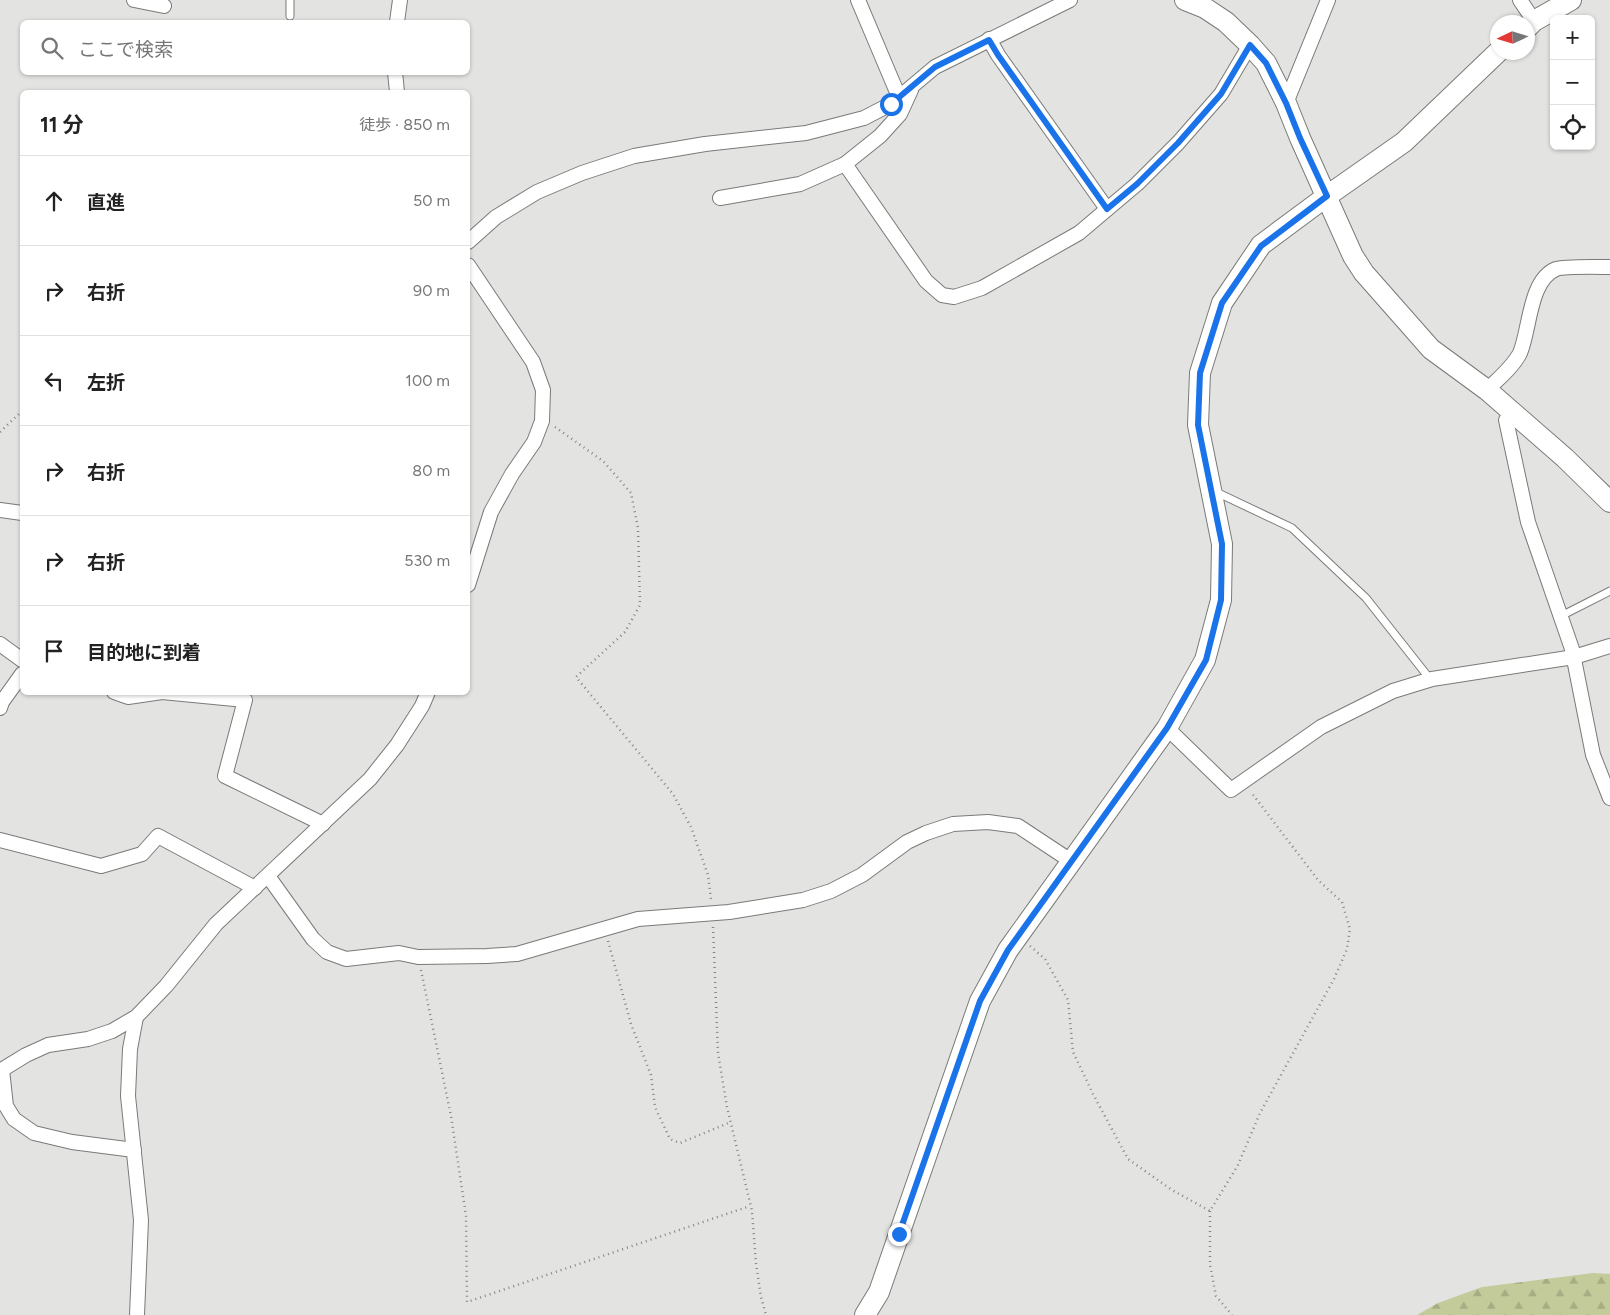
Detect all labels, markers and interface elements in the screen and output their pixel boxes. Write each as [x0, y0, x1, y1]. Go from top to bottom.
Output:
north arrow [1490, 15, 1535, 60]
map controls [1550, 15, 1595, 150]
button: + [1550, 15, 1595, 60]
search box [20, 20, 470, 75]
icon: search [38, 34, 66, 62]
text: ここで検索 [78, 38, 173, 61]
button: − [1550, 60, 1595, 105]
route start [880, 93, 903, 116]
button: locate [1550, 105, 1595, 150]
text: 11 分 [40, 112, 84, 137]
text: 徒歩 · 850 m [359, 115, 450, 134]
icon: ahead [40, 187, 68, 215]
text: 直進 [87, 191, 125, 214]
text: 50 m [413, 191, 450, 210]
icon: right [40, 277, 68, 305]
text: 右折 [87, 281, 125, 304]
text: 90 m [413, 281, 450, 300]
icon: left [40, 367, 68, 395]
text: 左折 [87, 371, 125, 394]
text: 100 m [405, 371, 450, 390]
icon: right [40, 457, 68, 485]
text: 右折 [87, 461, 125, 484]
text: 80 m [412, 461, 450, 480]
icon: right [40, 547, 68, 575]
text: 右折 [87, 551, 125, 574]
text: 530 m [404, 551, 450, 570]
icon: arrive [40, 637, 68, 665]
text: 目的地に到着 [87, 641, 201, 664]
route end [888, 1223, 911, 1246]

